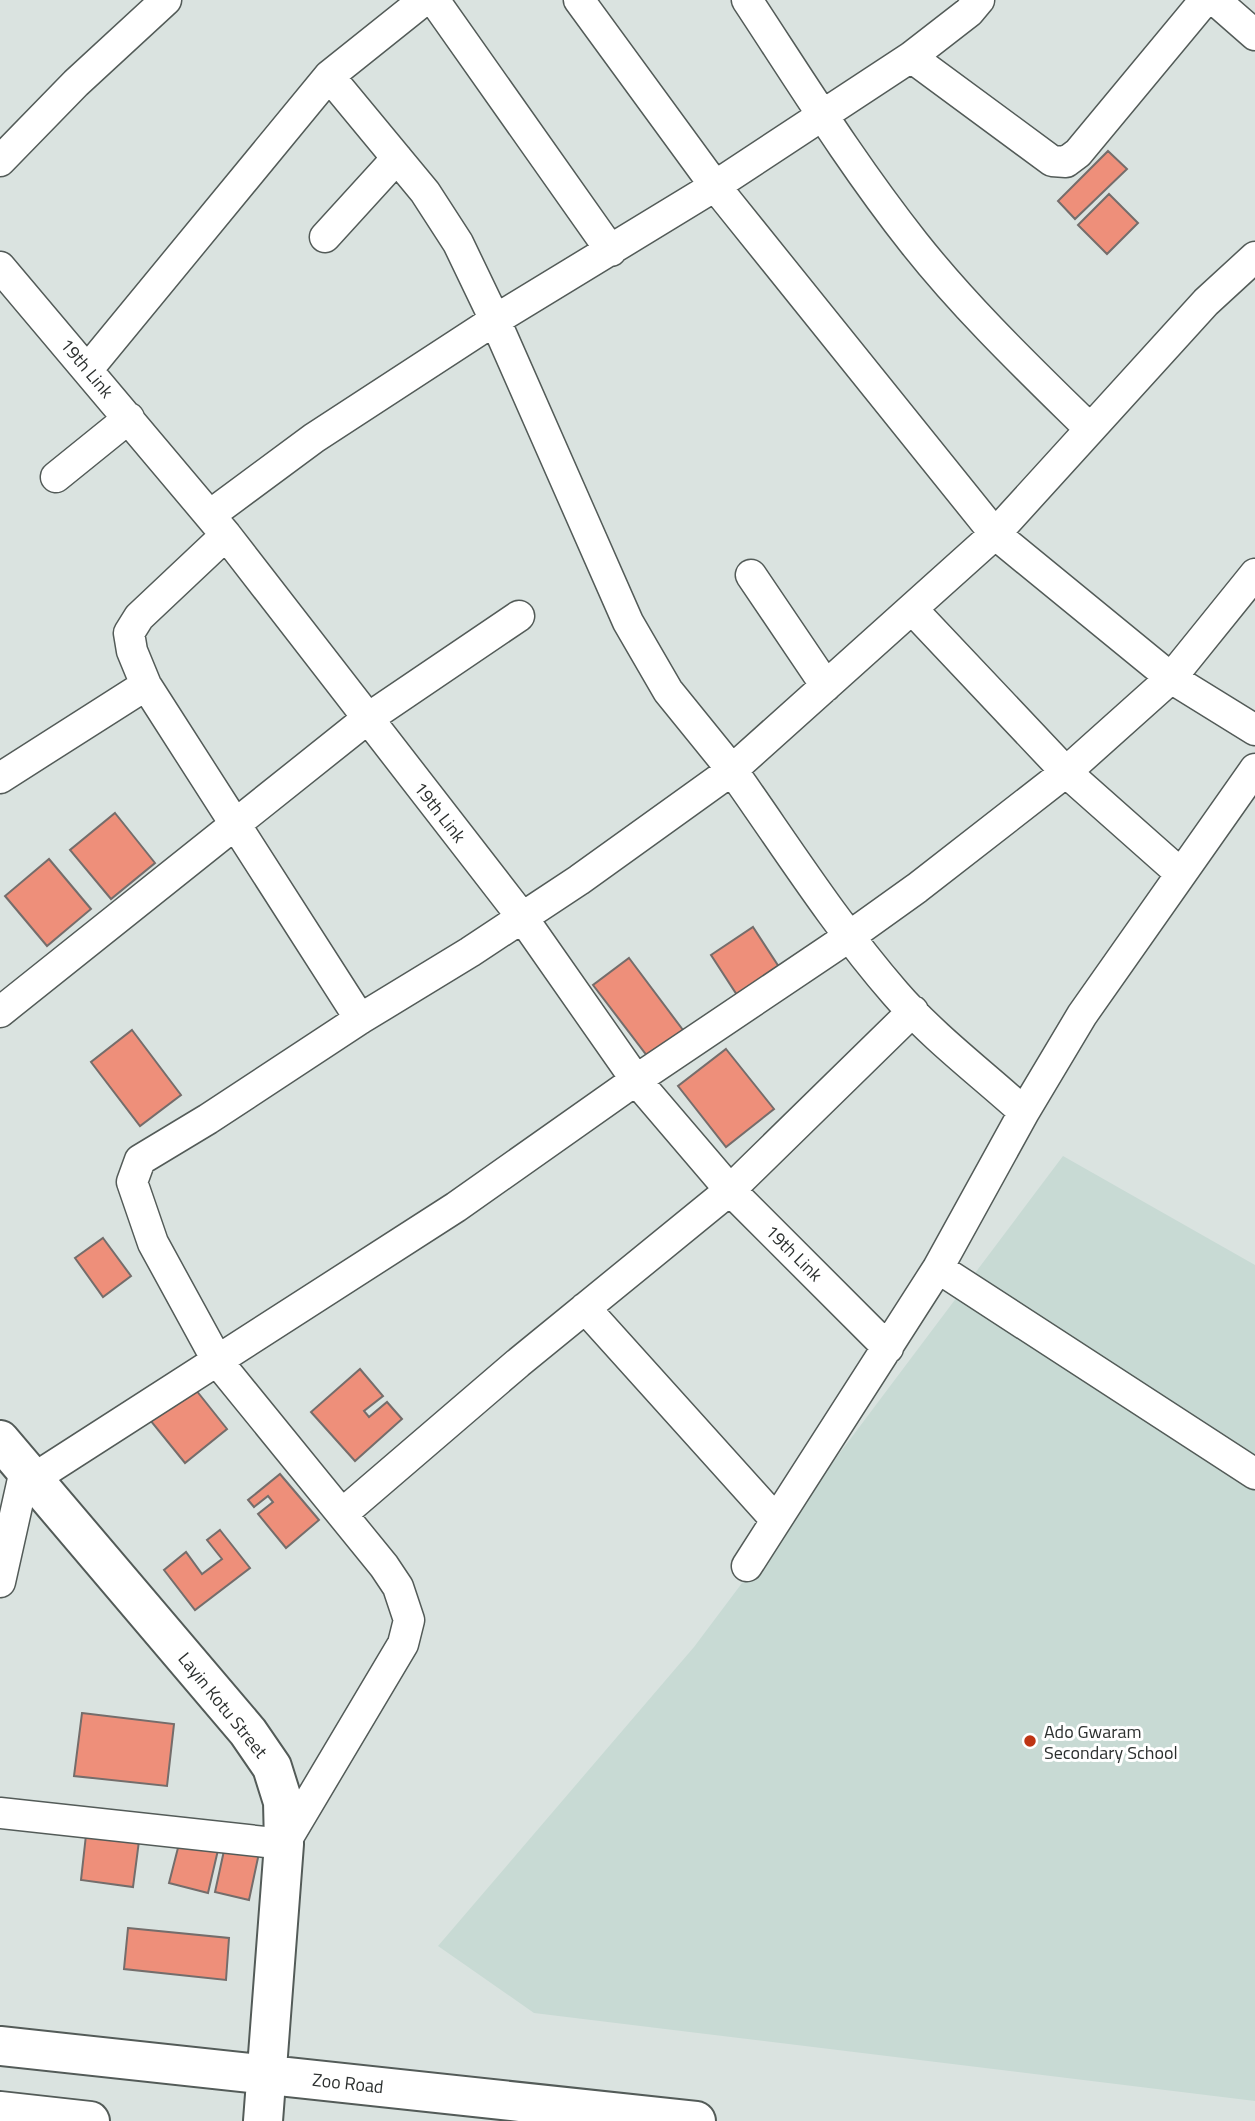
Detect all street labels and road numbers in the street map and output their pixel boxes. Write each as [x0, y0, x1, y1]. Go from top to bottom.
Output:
street label: 19th Link [54, 332, 120, 404]
street label: 19th Link [408, 776, 473, 849]
street label: 19th Link [759, 1218, 829, 1288]
street label: Layin Kotu Street [172, 1646, 275, 1764]
street label: Zoo Road [311, 2066, 385, 2100]

